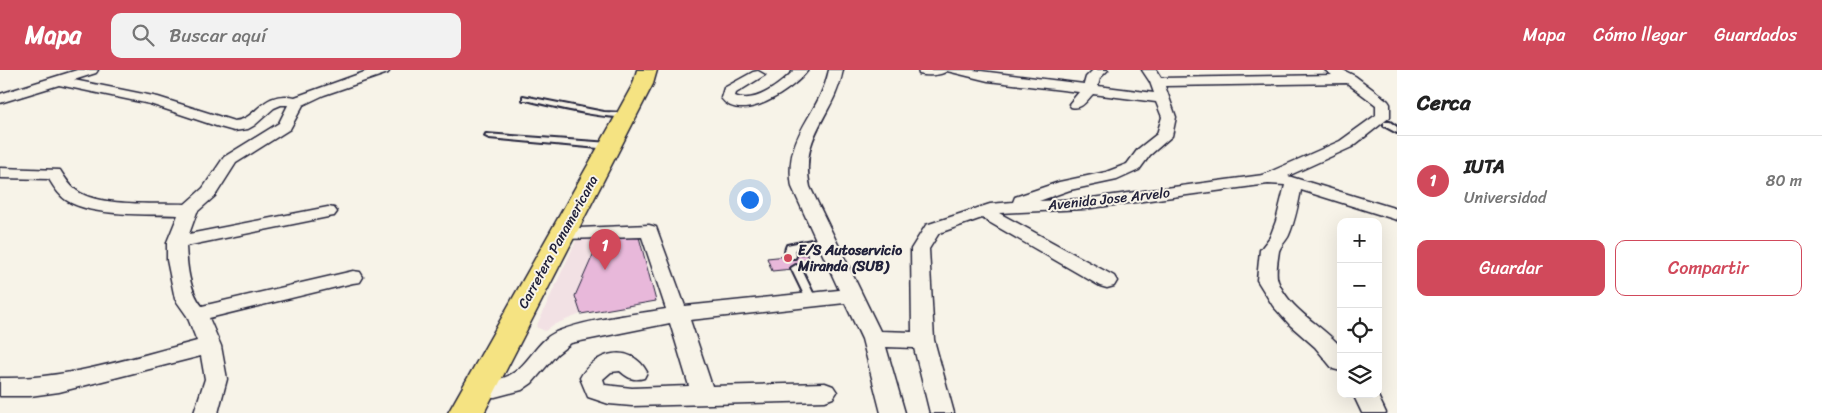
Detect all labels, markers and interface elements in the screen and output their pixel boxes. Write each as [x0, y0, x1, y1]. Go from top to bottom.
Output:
search box [111, 13, 461, 58]
text: Mapa [25, 14, 81, 56]
text: Buscar aquí [169, 19, 266, 52]
text: Mapa [1523, 19, 1565, 51]
text: Cómo llegar [1593, 19, 1686, 51]
text: Guardados [1714, 19, 1797, 51]
icon: search [129, 21, 157, 49]
text: Cerca [1417, 84, 1471, 122]
text: IUTA [1464, 150, 1505, 183]
text: 1 [1430, 166, 1436, 195]
text: 80 m [1766, 166, 1802, 195]
street label: Carretera Panamericana [511, 171, 605, 313]
street label: Avenida Jose Arvelo [1046, 180, 1171, 218]
text: Universidad [1464, 183, 1547, 212]
your location [737, 187, 763, 213]
map controls [1337, 218, 1382, 398]
button: + [1337, 218, 1382, 263]
pin: 1 [589, 229, 621, 270]
place label: E/S Autoservicio Miranda (SUB) [797, 238, 902, 279]
button: Guardar [1417, 240, 1605, 296]
button: Compartir [1615, 240, 1802, 296]
marker: E/S Autoservicio Miranda (SUB) [782, 252, 794, 264]
button: − [1337, 263, 1382, 308]
button: locate [1337, 308, 1382, 353]
button: layers [1337, 353, 1382, 398]

